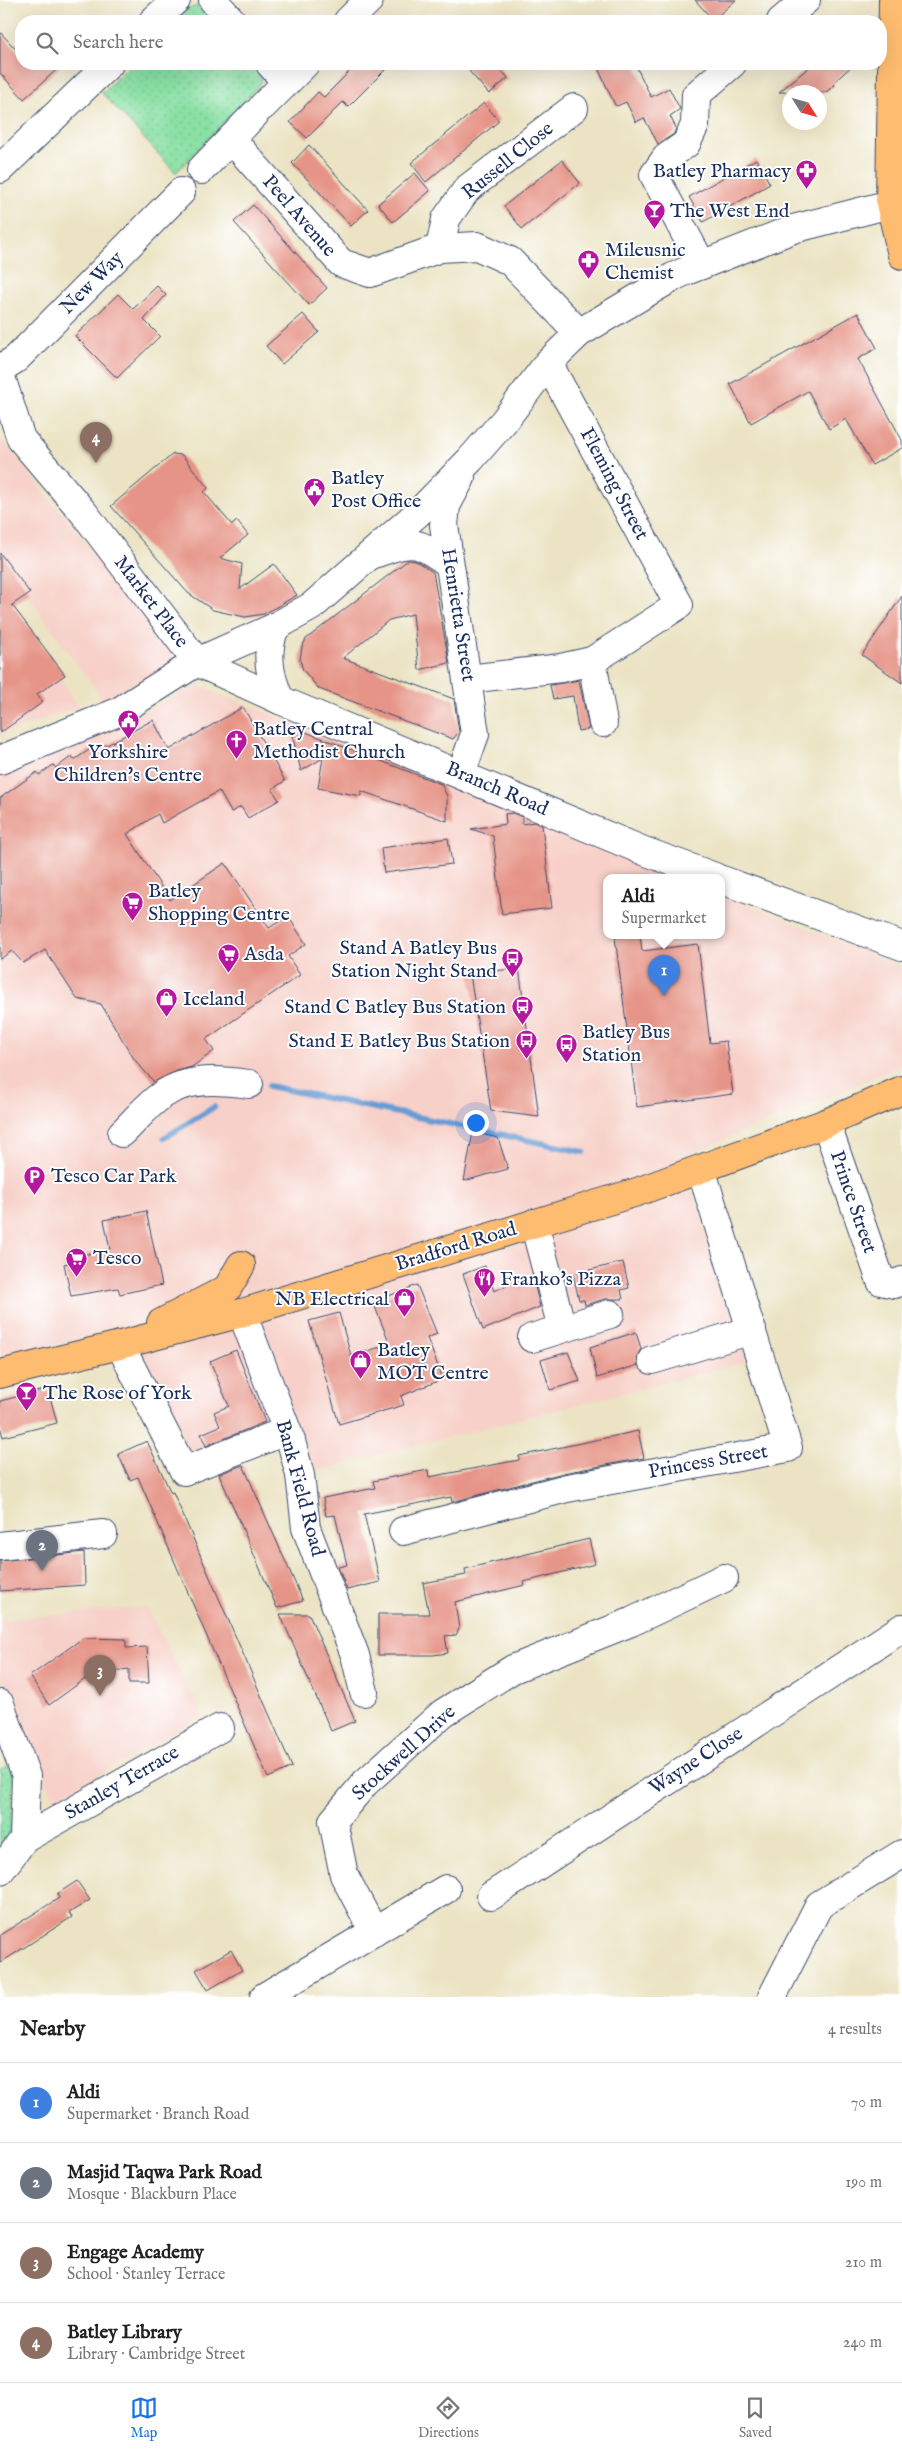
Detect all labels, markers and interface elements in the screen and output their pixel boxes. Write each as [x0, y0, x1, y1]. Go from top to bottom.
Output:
search box [15, 15, 887, 70]
icon: search [33, 29, 61, 57]
text: Search here [73, 31, 164, 55]
north arrow [782, 85, 827, 130]
street label: Russell Close [457, 116, 559, 206]
place label: Batley Pharmacy [653, 159, 791, 184]
pharmacy icon: Batley Pharmacy [795, 159, 819, 190]
street label: Peel Avenue [257, 170, 341, 262]
bar icon: The West End [642, 199, 666, 230]
place label: The West End [670, 199, 790, 224]
place label: Mileusnic Chemist [605, 238, 686, 286]
street label: New Way [55, 246, 129, 320]
pharmacy icon: Mileusnic Chemist [577, 249, 601, 280]
pin: 4 [80, 422, 112, 463]
street label: Fleming Street [574, 424, 654, 545]
place label: Batley Post Office [331, 466, 421, 514]
public building icon: Batley Post Office [303, 477, 327, 508]
street label: Henrietta Street [435, 546, 481, 684]
street label: Market Place [108, 551, 194, 653]
public building icon: Yorkshire Children's Centre [116, 708, 140, 739]
place label: Batley Central Methodist Church [253, 717, 405, 765]
church icon: Batley Central Methodist Church [225, 729, 249, 760]
place label: Yorkshire Children's Centre [54, 740, 202, 788]
street label: Branch Road [442, 756, 552, 822]
popup [603, 874, 725, 939]
place label: Batley Shopping Centre [148, 879, 290, 927]
text: Aldi [622, 885, 655, 909]
supermarket icon: Batley Shopping Centre [120, 891, 144, 922]
text: Supermarket [622, 909, 706, 929]
place label: Stand A Batley Bus Station Night Stand [331, 936, 497, 984]
supermarket icon: Asda [216, 942, 240, 973]
place label: Asda [243, 942, 284, 967]
bus stop icon: Stand A Batley Bus Station Night Stand [501, 947, 525, 978]
pin: 1 [648, 955, 680, 996]
shop icon: Iceland [155, 987, 179, 1018]
place label: Iceland [183, 987, 245, 1012]
place label: Stand C Batley Bus Station [284, 995, 506, 1020]
bus stop icon: Stand C Batley Bus Station [510, 995, 534, 1026]
place label: Batley Bus Station [582, 1020, 670, 1068]
place label: Stand E Batley Bus Station [289, 1029, 510, 1054]
bus stop icon: Stand E Batley Bus Station [514, 1029, 538, 1060]
bus stop icon: Batley Bus Station [554, 1032, 578, 1063]
your location [463, 1110, 489, 1136]
street label: Prince Street [824, 1147, 882, 1257]
parking icon: Tesco Car Park [23, 1164, 47, 1195]
place label: Tesco Car Park [51, 1164, 177, 1189]
street label: Bradford Road [392, 1217, 520, 1277]
supermarket icon: Tesco [65, 1246, 89, 1277]
place label: Tesco [93, 1246, 142, 1271]
restaurant icon: Franko's Pizza [472, 1267, 496, 1298]
place label: Franko's Pizza [500, 1267, 622, 1292]
place label: NB Electrical [275, 1287, 390, 1312]
shop icon: NB Electrical [393, 1287, 417, 1318]
place label: Batley MOT Centre [377, 1338, 489, 1386]
shop icon: Batley MOT Centre [349, 1349, 373, 1380]
bar icon: The Rose of York [15, 1381, 39, 1412]
place label: The Rose of York [43, 1381, 192, 1406]
street label: Bank Field Road [270, 1417, 330, 1559]
street label: Princess Street [646, 1439, 770, 1485]
pin: 2 [26, 1530, 58, 1571]
pin: 3 [84, 1655, 116, 1696]
street label: Stockwell Drive [347, 1700, 461, 1806]
street label: Wayne Close [644, 1721, 748, 1801]
street label: Stanley Terrace [60, 1740, 184, 1826]
text: Nearby [20, 2016, 85, 2043]
text: 4 results [828, 2020, 882, 2040]
text: Aldi [67, 2081, 100, 2105]
text: 1 [33, 2093, 39, 2113]
text: 70 m [851, 2093, 882, 2113]
text: Supermarket · Branch Road [67, 2105, 249, 2125]
text: Masjid Taqwa Park Road [67, 2161, 262, 2185]
text: 2 [32, 2173, 40, 2193]
text: 190 m [845, 2173, 882, 2193]
text: Mosque · Blackburn Place [67, 2185, 237, 2205]
text: Engage Academy [67, 2241, 204, 2265]
text: 3 [33, 2253, 39, 2273]
text: 210 m [845, 2253, 882, 2273]
text: School · Stanley Terrace [67, 2265, 225, 2285]
text: Batley Library [67, 2321, 182, 2345]
text: 4 [32, 2333, 40, 2353]
text: 240 m [843, 2333, 882, 2353]
text: Library · Cambridge Street [67, 2345, 245, 2365]
tab: Map [130, 2394, 158, 2442]
tab: Directions [418, 2394, 479, 2442]
tab: Saved [739, 2394, 772, 2442]

